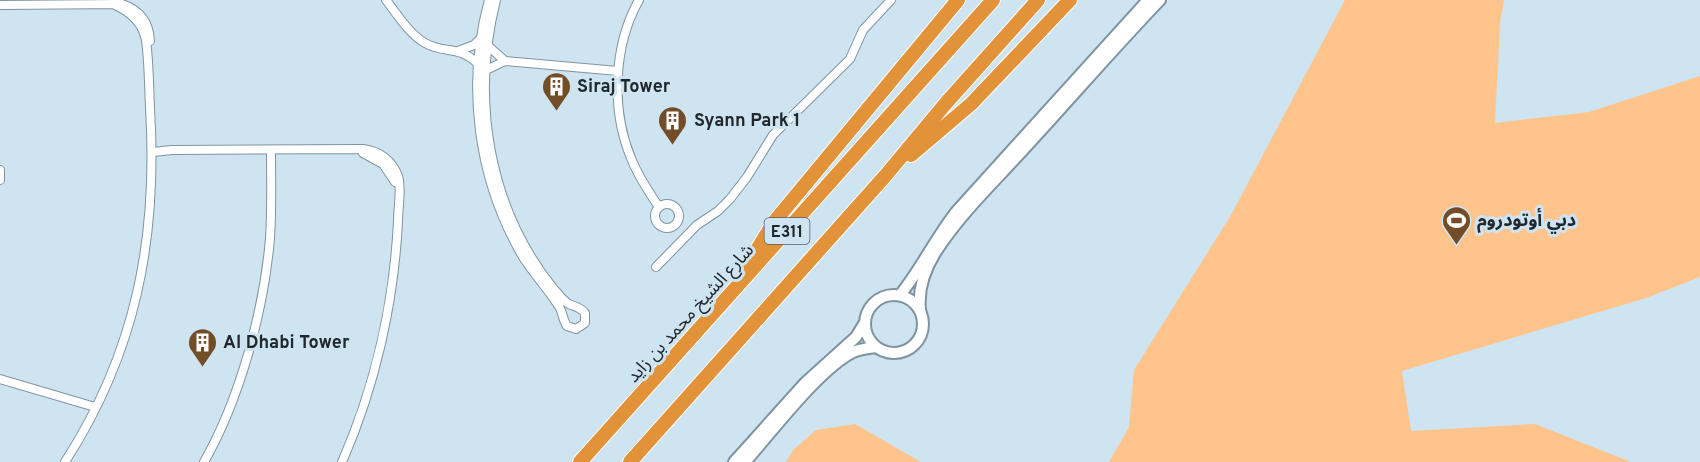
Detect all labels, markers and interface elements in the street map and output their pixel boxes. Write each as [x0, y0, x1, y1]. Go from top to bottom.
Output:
building icon: Siraj Tower [540, 70, 572, 112]
place label: Siraj Tower [577, 76, 671, 99]
building icon: Syann Park 1 [657, 104, 689, 146]
place label: Syann Park 1 [694, 110, 801, 133]
sports icon: دبي أوتودروم [1440, 204, 1472, 246]
place label: دبي أوتودروم [1477, 207, 1576, 234]
road number: E311 [764, 218, 810, 244]
street label: شارع الشيخ محمد بن زايد [623, 240, 760, 389]
building icon: Al Dhabi Tower [186, 326, 218, 368]
place label: Al Dhabi Tower [223, 332, 350, 355]

